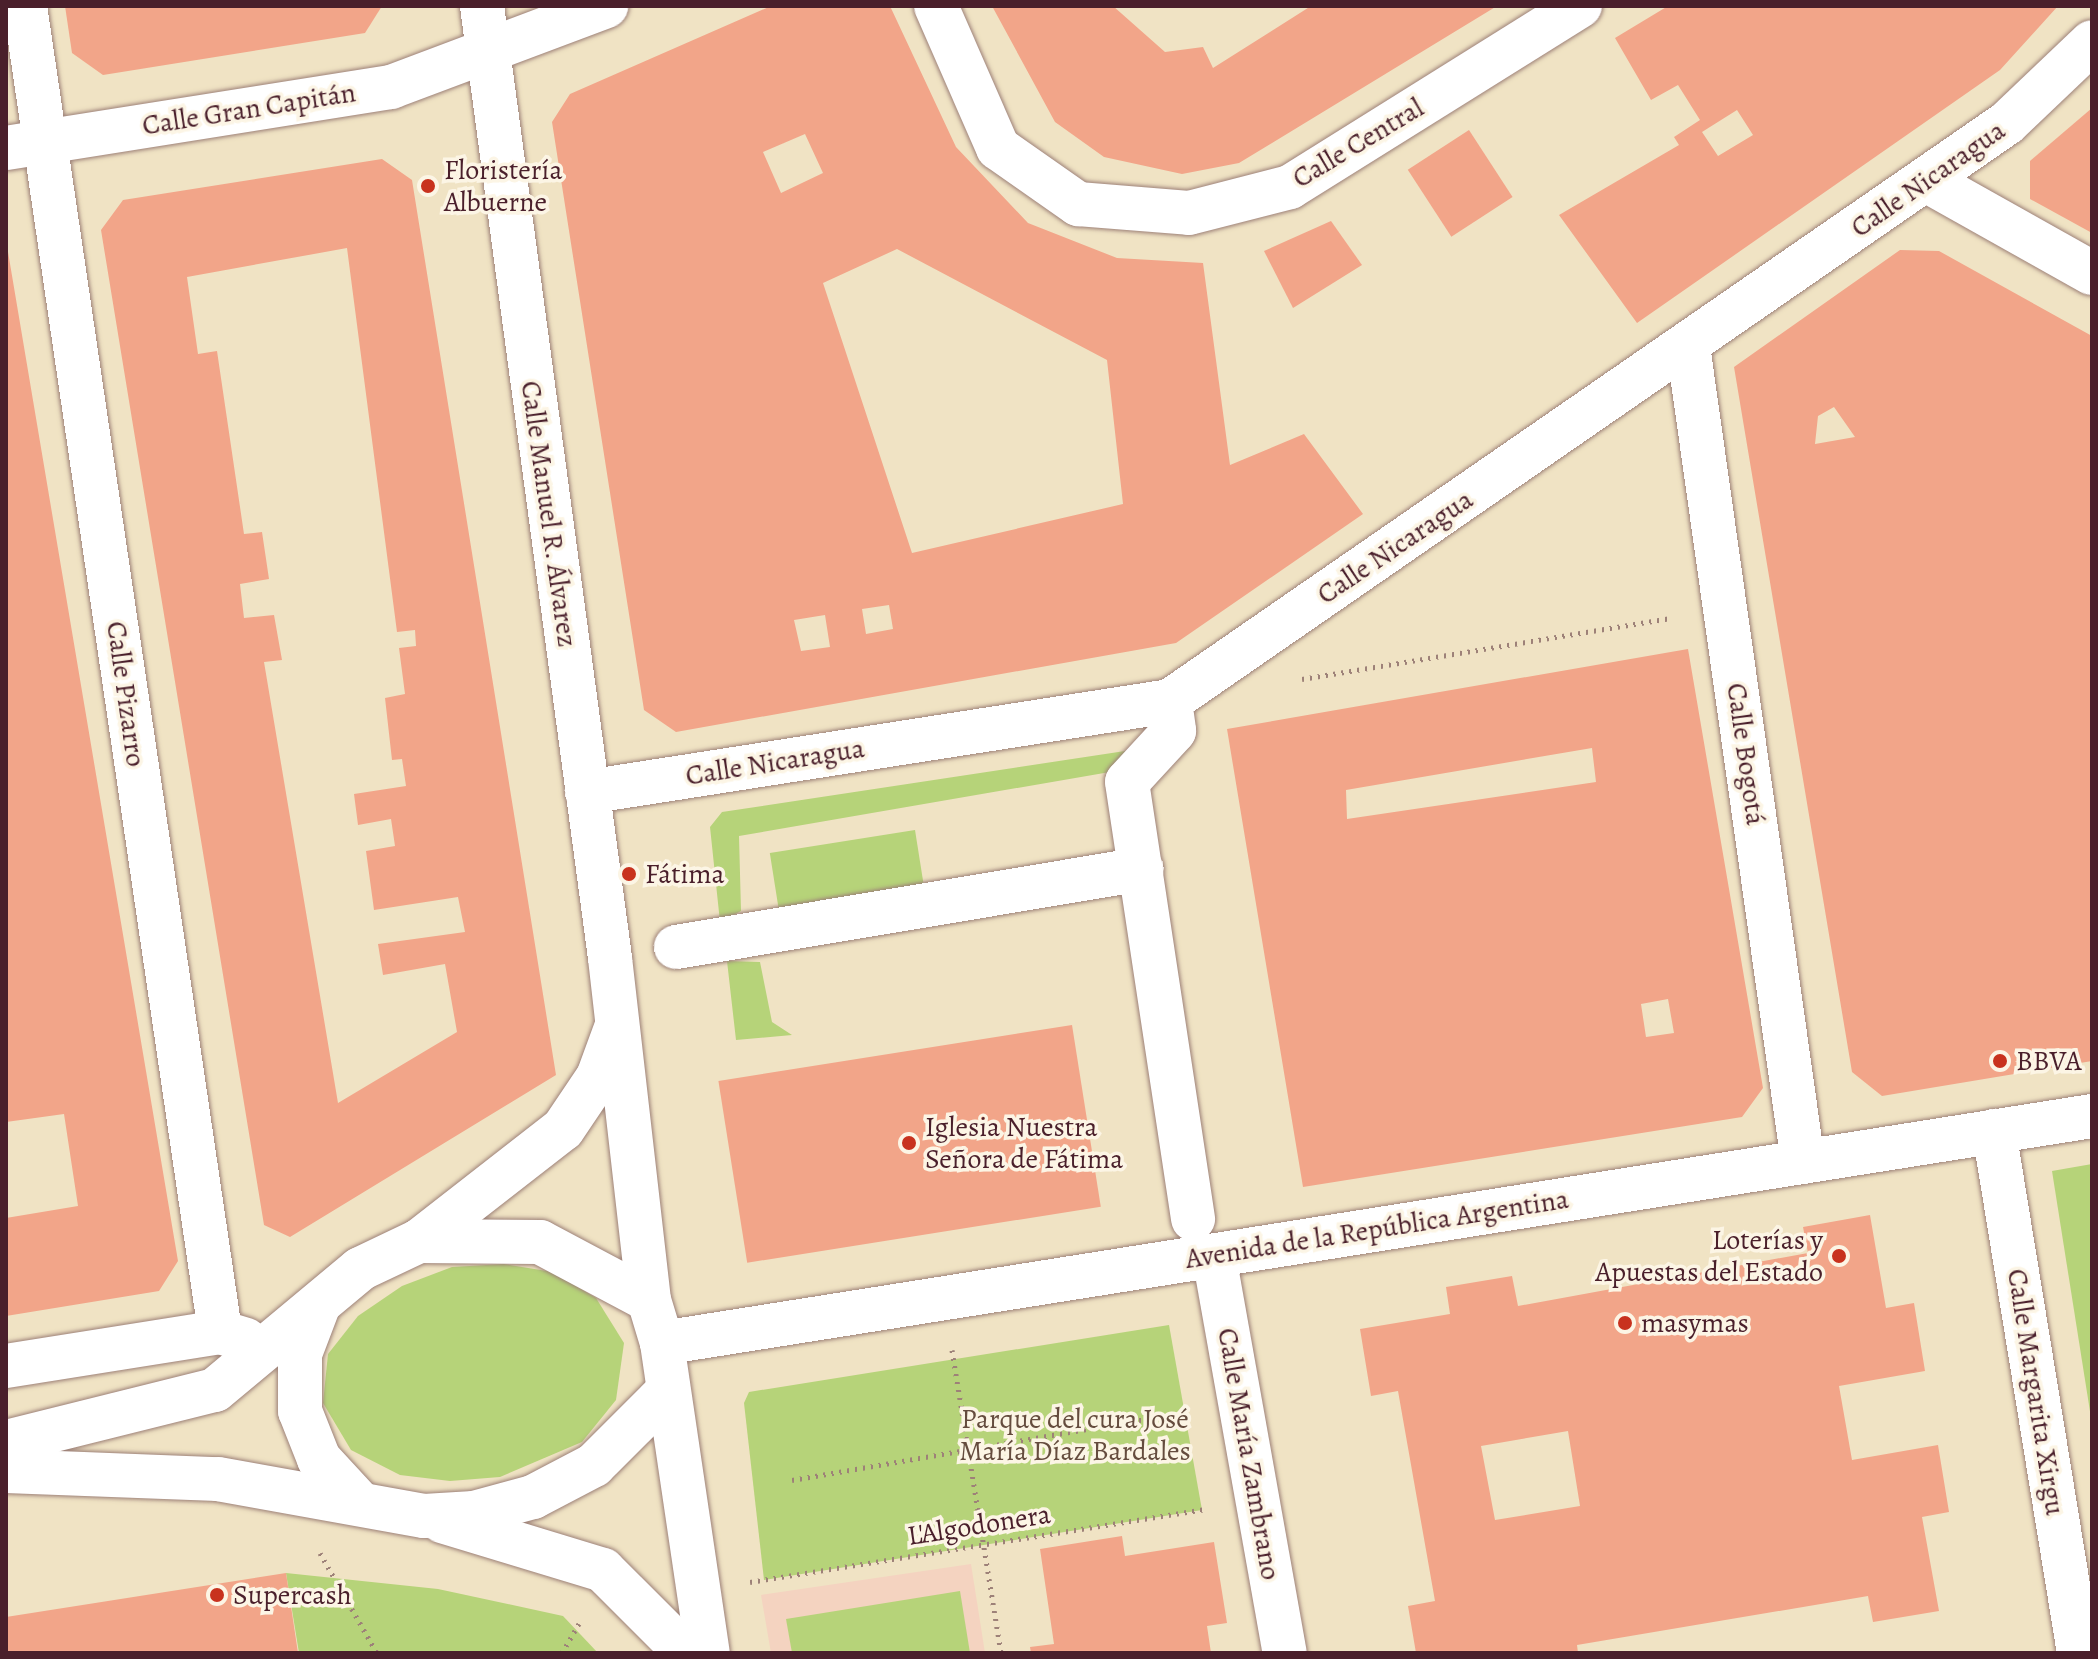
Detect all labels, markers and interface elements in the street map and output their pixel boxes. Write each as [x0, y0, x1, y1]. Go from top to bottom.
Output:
street label: Calle Gran Capitán [140, 76, 358, 142]
street label: Calle Central [1286, 91, 1430, 195]
street label: Calle Nicaragua [1844, 113, 2012, 245]
place label: Floristería Albuerne [444, 153, 562, 219]
marker: Floristería Albuerne [419, 177, 437, 195]
street label: Calle Manuel R. Álvarez [514, 378, 584, 650]
street label: Calle Nicaragua [1311, 483, 1479, 611]
street label: Calle Pizarro [99, 619, 153, 769]
street label: Calle Bogotá [1719, 681, 1773, 827]
street label: Calle Nicaragua [683, 731, 867, 793]
place label: Fátima [645, 857, 725, 891]
marker: Fátima [620, 865, 638, 883]
place label: BBVA [2016, 1044, 2082, 1078]
marker: BBVA [1991, 1052, 2009, 1070]
place label: Iglesia Nuestra Señora de Fátima [925, 1110, 1123, 1176]
marker: Iglesia Nuestra Señora de Fátima [900, 1134, 918, 1152]
street label: Avenida de la República Argentina [1183, 1182, 1571, 1276]
place label: Loterías y Apuestas del Estado [1595, 1223, 1823, 1289]
marker: Loterías y Apuestas del Estado [1830, 1247, 1848, 1265]
street label: Calle Margarita Xirgu [2000, 1266, 2072, 1518]
place label: masymas [1641, 1306, 1749, 1340]
marker: masymas [1616, 1314, 1634, 1332]
street label: Calle María Zambrano [1210, 1325, 1288, 1583]
park label: Parque del cura José María Díaz Bardales [959, 1402, 1191, 1468]
street label: L'Algodonera [905, 1497, 1053, 1553]
place label: Supercash [233, 1578, 352, 1612]
marker: Supercash [208, 1586, 226, 1604]

